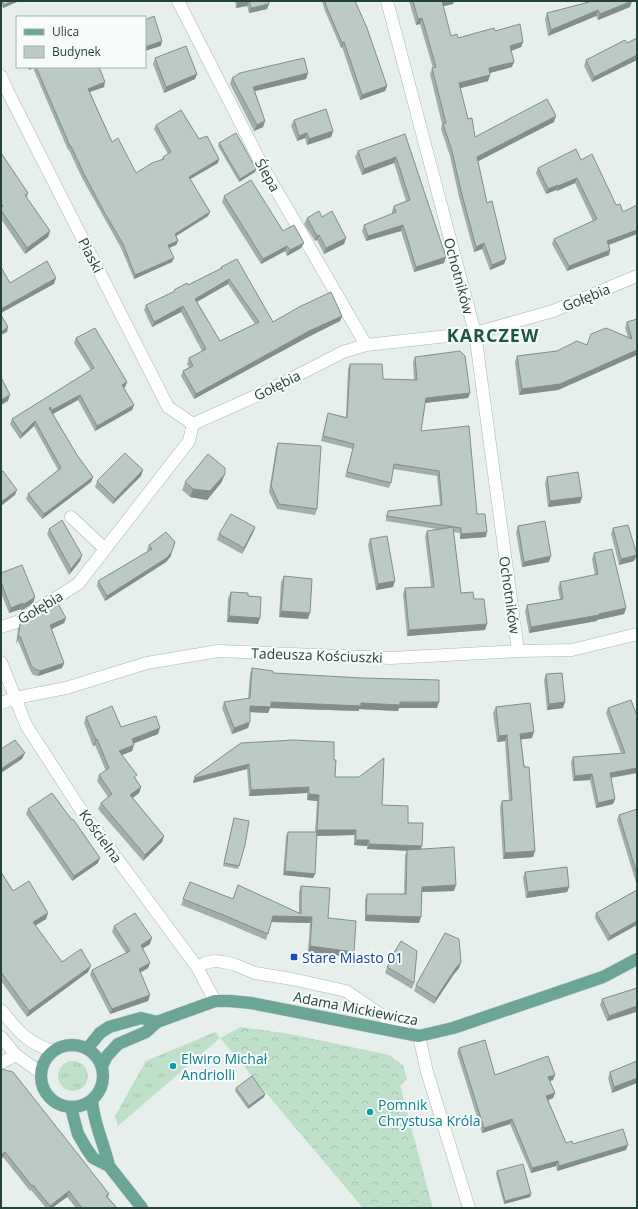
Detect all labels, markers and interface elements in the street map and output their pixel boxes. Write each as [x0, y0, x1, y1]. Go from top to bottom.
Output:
legend [16, 16, 146, 68]
text: Ulica [52, 23, 79, 40]
text: Budynek [52, 43, 102, 60]
street label: Ślepa [251, 155, 285, 195]
street label: Piaski [74, 234, 108, 276]
street label: Ochotników [440, 236, 478, 316]
street label: Gołębia [559, 279, 613, 315]
district label: KARCZEW [447, 323, 539, 347]
street label: Gołębia [250, 366, 304, 404]
street label: Ochotników [495, 555, 525, 635]
street label: Gołębia [14, 586, 66, 628]
street label: Tadeusza Kościuszki [251, 643, 383, 667]
street label: Kościelna [75, 805, 127, 867]
place label: Stare Miasto 01 [302, 948, 403, 967]
marker: Stare Miasto 01 [289, 952, 299, 962]
street label: Adama Mickiewicza [292, 987, 420, 1029]
place label: Elwiro Michał Andriolli [181, 1049, 268, 1084]
marker: Elwiro Michał Andriolli [168, 1061, 178, 1071]
place label: Pomnik Chrystusa Króla [378, 1095, 481, 1130]
marker: Pomnik Chrystusa Króla [365, 1107, 375, 1117]

